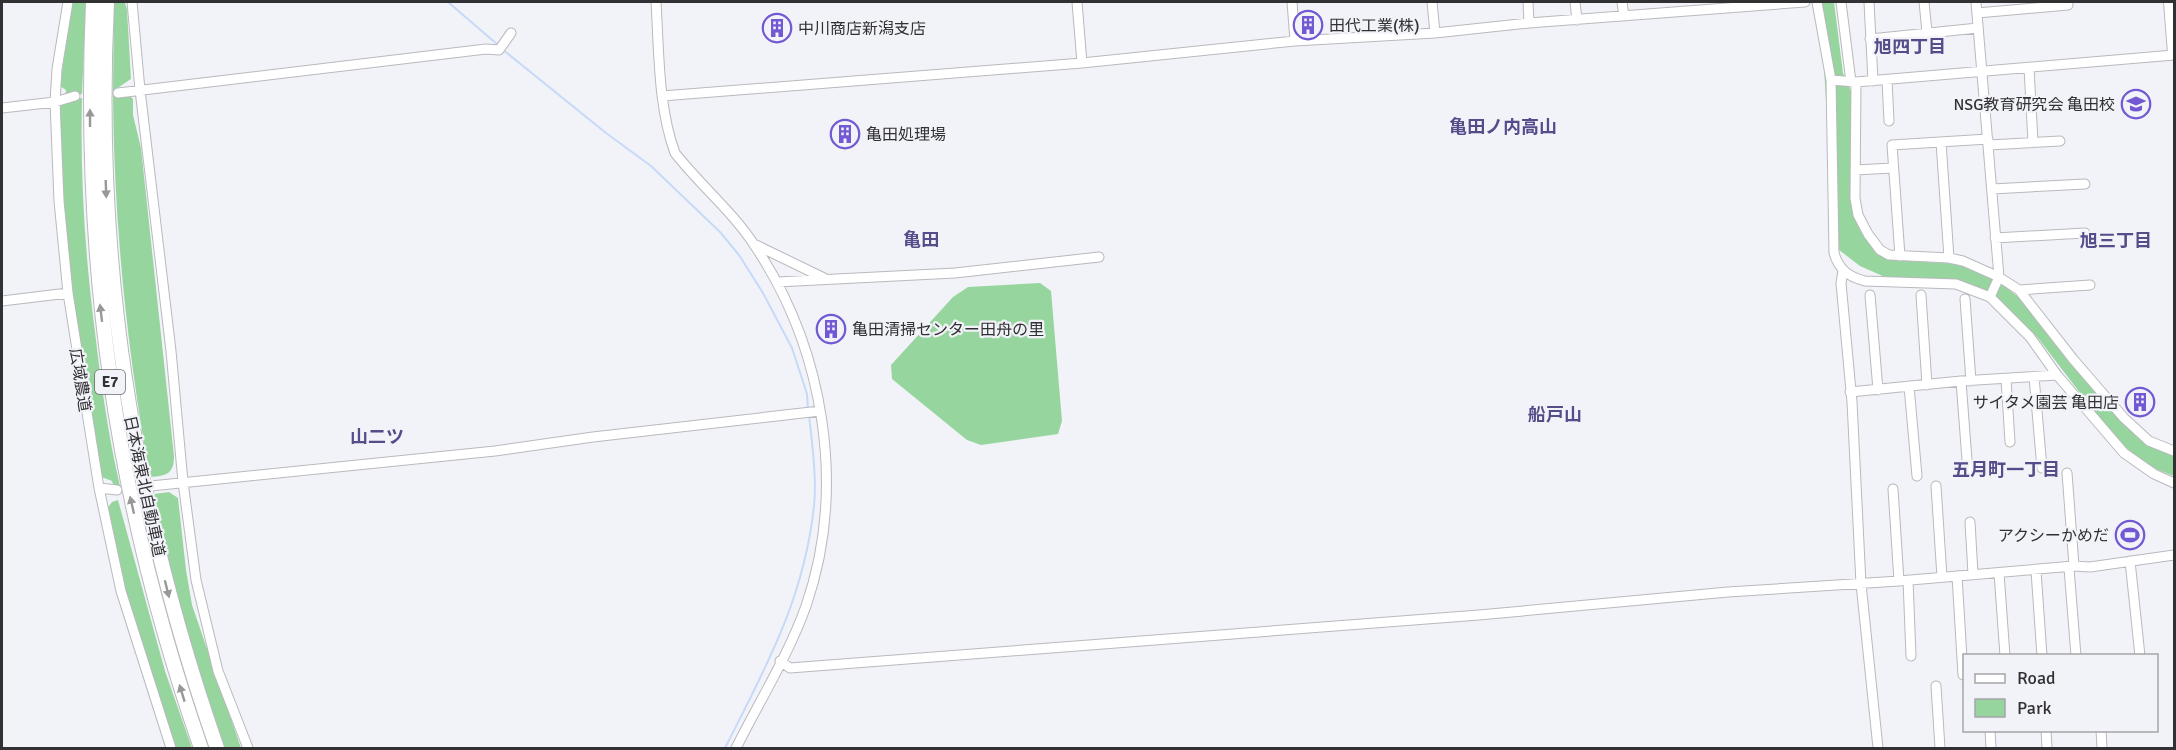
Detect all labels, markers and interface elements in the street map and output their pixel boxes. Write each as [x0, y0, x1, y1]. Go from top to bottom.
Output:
building icon: 田代工業(株) [1292, 9, 1324, 41]
building icon: 中川商店新潟支店 [761, 12, 793, 44]
place label: 田代工業(株) [1329, 16, 1420, 36]
place label: 中川商店新潟支店 [798, 19, 926, 39]
district label: 旭四丁目 [1874, 36, 1946, 58]
school or university icon: NSG教育研究会 亀田校 [2120, 88, 2152, 120]
place label: NSG教育研究会 亀田校 [1953, 95, 2115, 115]
one-way arrow [85, 108, 95, 127]
district label: 亀田ノ内高山 [1449, 116, 1557, 138]
building icon: 亀田処理場 [829, 118, 861, 150]
place label: 亀田処理場 [866, 125, 946, 145]
one-way arrow [102, 180, 111, 199]
district label: 亀田 [903, 229, 939, 251]
district label: 旭三丁目 [2080, 230, 2152, 252]
one-way arrow [96, 303, 105, 322]
building icon: 亀田清掃センター田舟の里 [815, 313, 847, 345]
place label: 亀田清掃センター田舟の里 [852, 320, 1044, 340]
street label: 広域農道 [65, 347, 95, 413]
road number: E7 [95, 370, 125, 394]
building icon: サイタメ園芸 亀田店 [2124, 386, 2156, 418]
place label: サイタメ園芸 亀田店 [1973, 393, 2119, 413]
district label: 船戸山 [1528, 404, 1582, 426]
street label: 日本海東北自動車道 [119, 414, 169, 559]
district label: 山二ツ [350, 426, 404, 448]
district label: 五月町一丁目 [1952, 459, 2060, 481]
one-way arrow [126, 496, 136, 514]
sports icon: アクシーかめだ [2114, 519, 2146, 551]
place label: アクシーかめだ [1998, 526, 2109, 546]
one-way arrow [163, 580, 172, 598]
legend [1963, 654, 2158, 732]
text: Road [2017, 667, 2056, 689]
one-way arrow [177, 684, 187, 702]
text: Park [2017, 697, 2052, 719]

